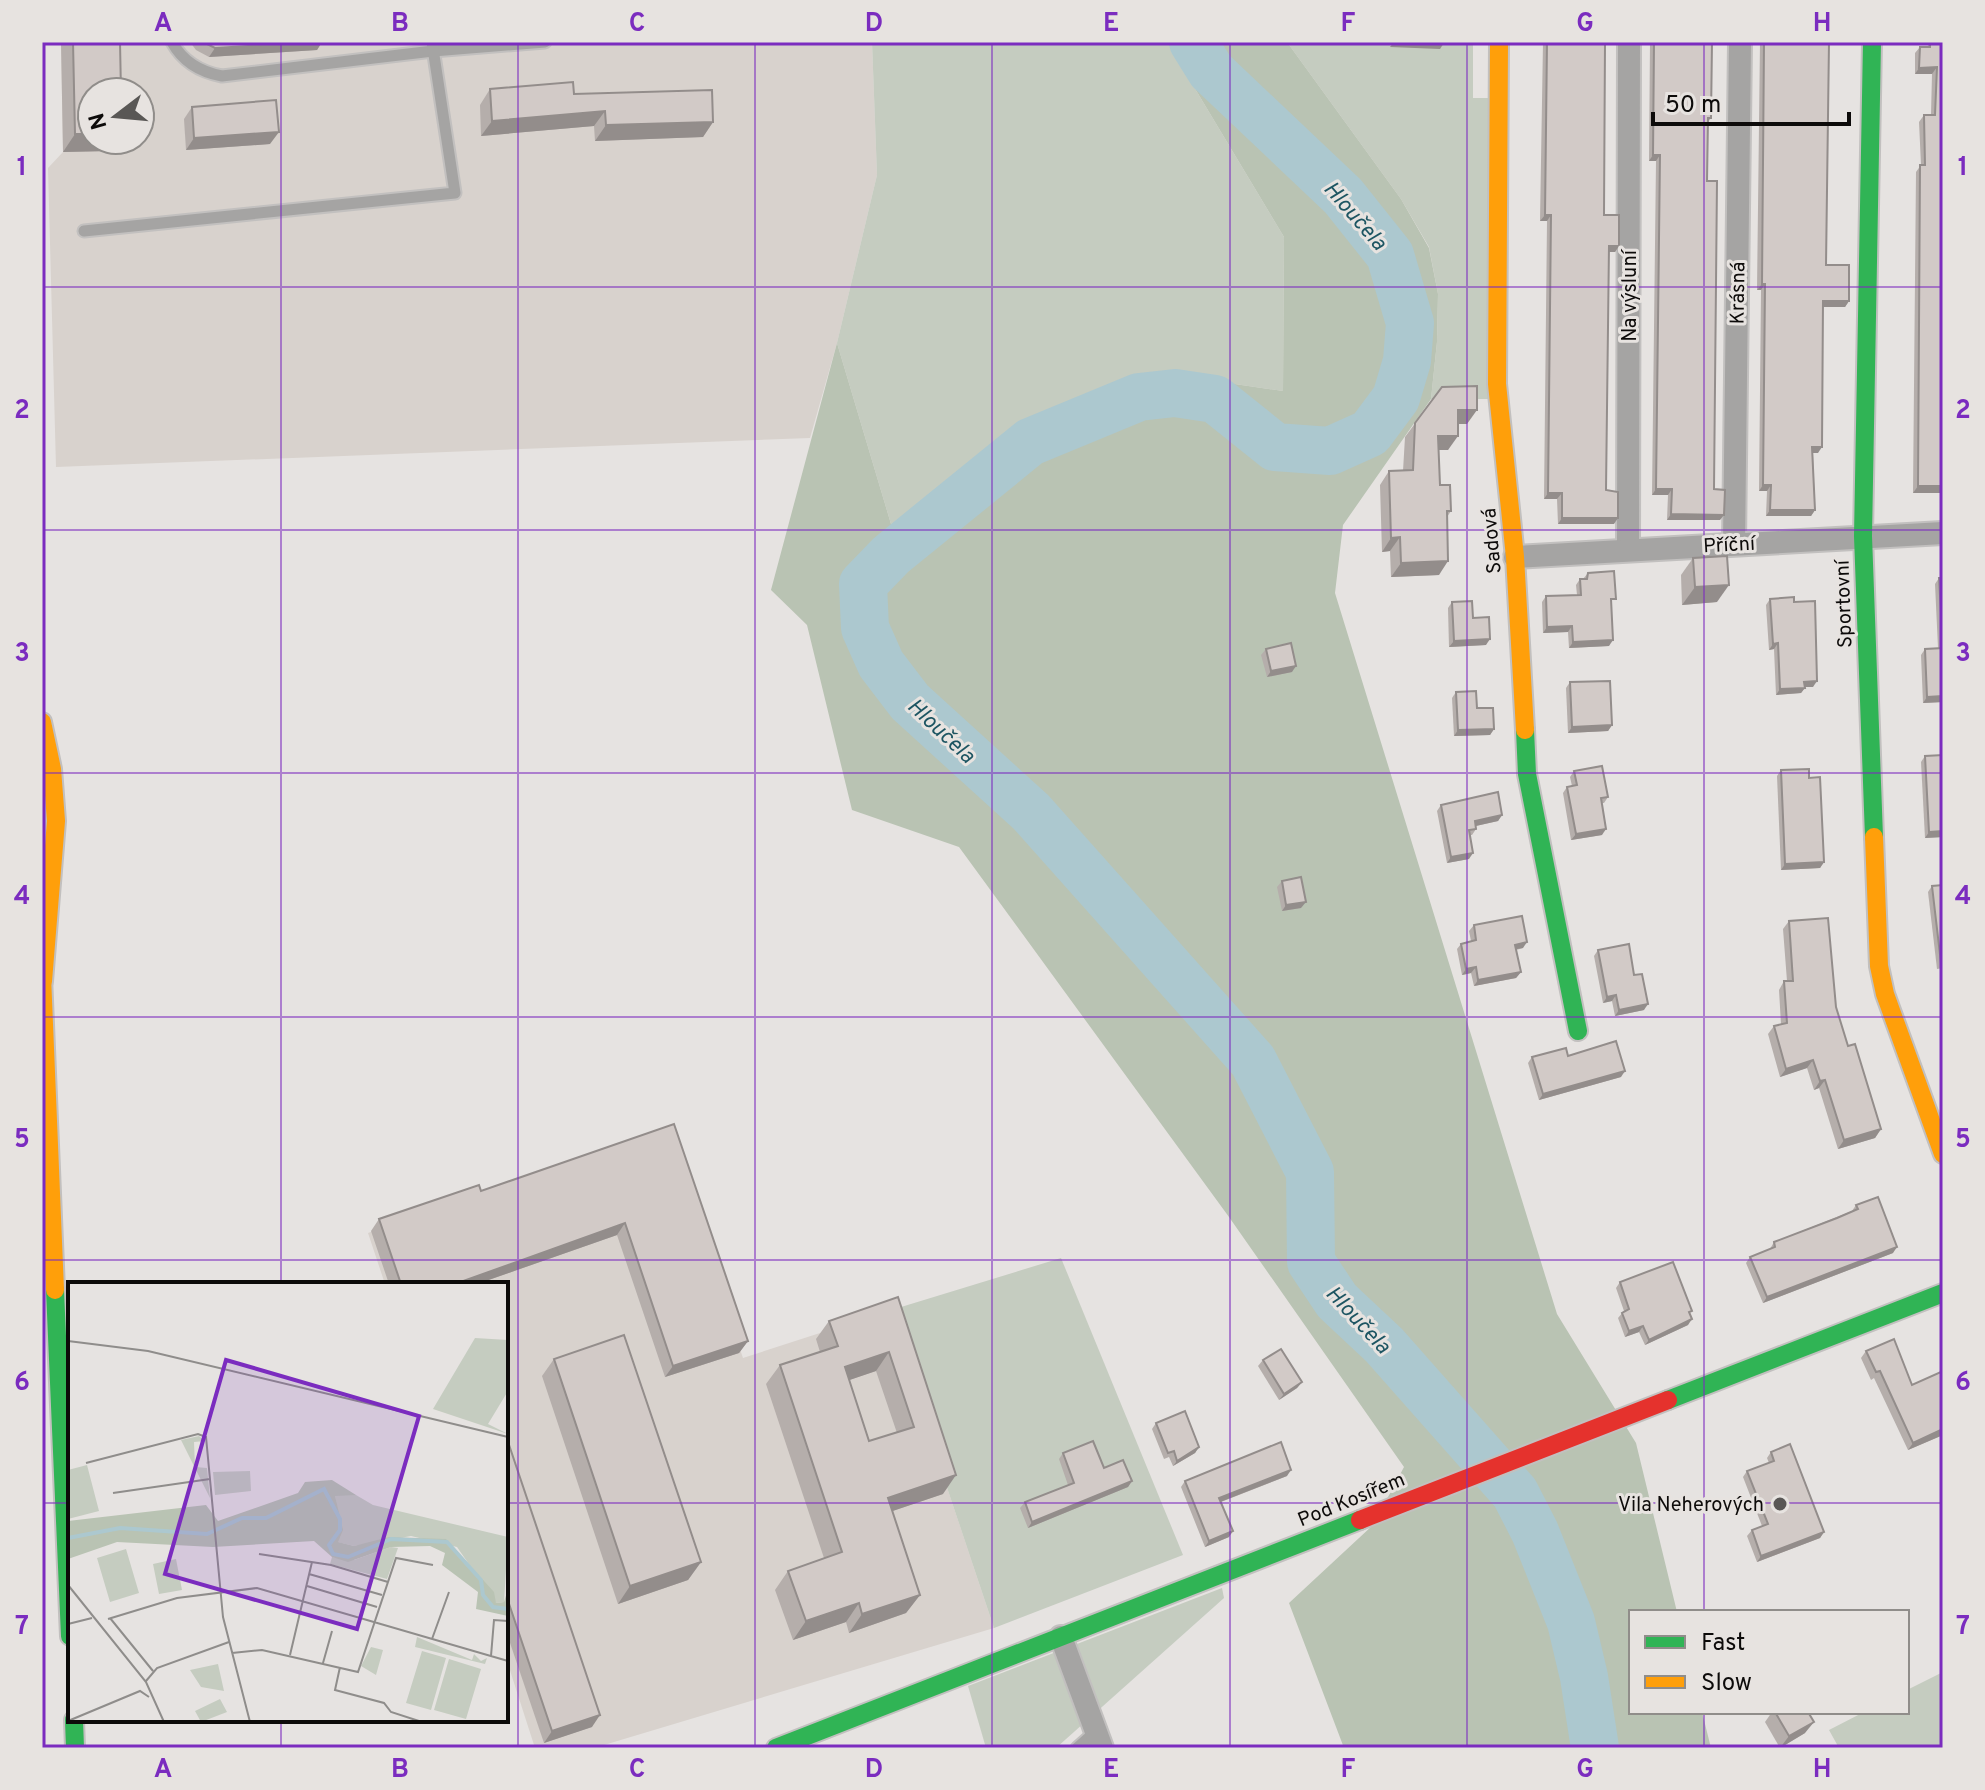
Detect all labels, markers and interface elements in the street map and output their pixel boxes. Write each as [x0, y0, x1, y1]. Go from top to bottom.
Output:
text: A [154, 8, 172, 41]
text: B [391, 8, 409, 41]
text: C [629, 8, 645, 41]
text: D [865, 8, 883, 41]
text: E [1103, 8, 1119, 41]
text: F [1341, 8, 1356, 41]
text: G [1576, 8, 1594, 41]
text: H [1813, 8, 1831, 41]
north arrow [76, 76, 156, 156]
scale bar [1653, 76, 1849, 126]
text: 50 m [1665, 91, 1721, 121]
text: N [84, 110, 114, 132]
text: 1 [17, 152, 27, 185]
text: 1 [1958, 152, 1968, 185]
water label: Hloučela [1317, 176, 1392, 257]
street label: Na výsluní [1618, 248, 1644, 342]
street label: Krásná [1725, 261, 1753, 325]
text: 2 [14, 395, 30, 428]
text: 2 [1955, 395, 1971, 428]
street label: Sadová [1477, 507, 1509, 575]
street label: Příční [1702, 532, 1758, 560]
street label: Sportovní [1830, 558, 1860, 648]
text: 3 [14, 638, 30, 671]
text: 3 [1955, 638, 1971, 671]
water label: Hloučela [901, 694, 980, 770]
text: 4 [14, 881, 30, 914]
text: 4 [1955, 881, 1971, 914]
text: 5 [14, 1124, 30, 1157]
text: 5 [1955, 1124, 1971, 1157]
water label: Hloučela [1319, 1281, 1396, 1361]
inset map [68, 1282, 508, 1722]
text: 6 [14, 1367, 30, 1400]
text: 6 [1955, 1367, 1971, 1400]
street label: Pod Kosířem [1294, 1468, 1409, 1534]
place label: Vila Neherových [1618, 1493, 1764, 1519]
marker: Vila Neherových [1771, 1495, 1789, 1513]
legend [1629, 1610, 1909, 1714]
text: 7 [15, 1611, 29, 1644]
text: 7 [1956, 1611, 1970, 1644]
text: Fast [1701, 1629, 1745, 1659]
text: Slow [1701, 1669, 1752, 1699]
text: A [154, 1754, 172, 1787]
text: B [391, 1754, 409, 1787]
text: C [629, 1754, 645, 1787]
text: D [865, 1754, 883, 1787]
text: E [1103, 1754, 1119, 1787]
text: F [1341, 1754, 1356, 1787]
text: G [1576, 1754, 1594, 1787]
text: H [1813, 1754, 1831, 1787]

